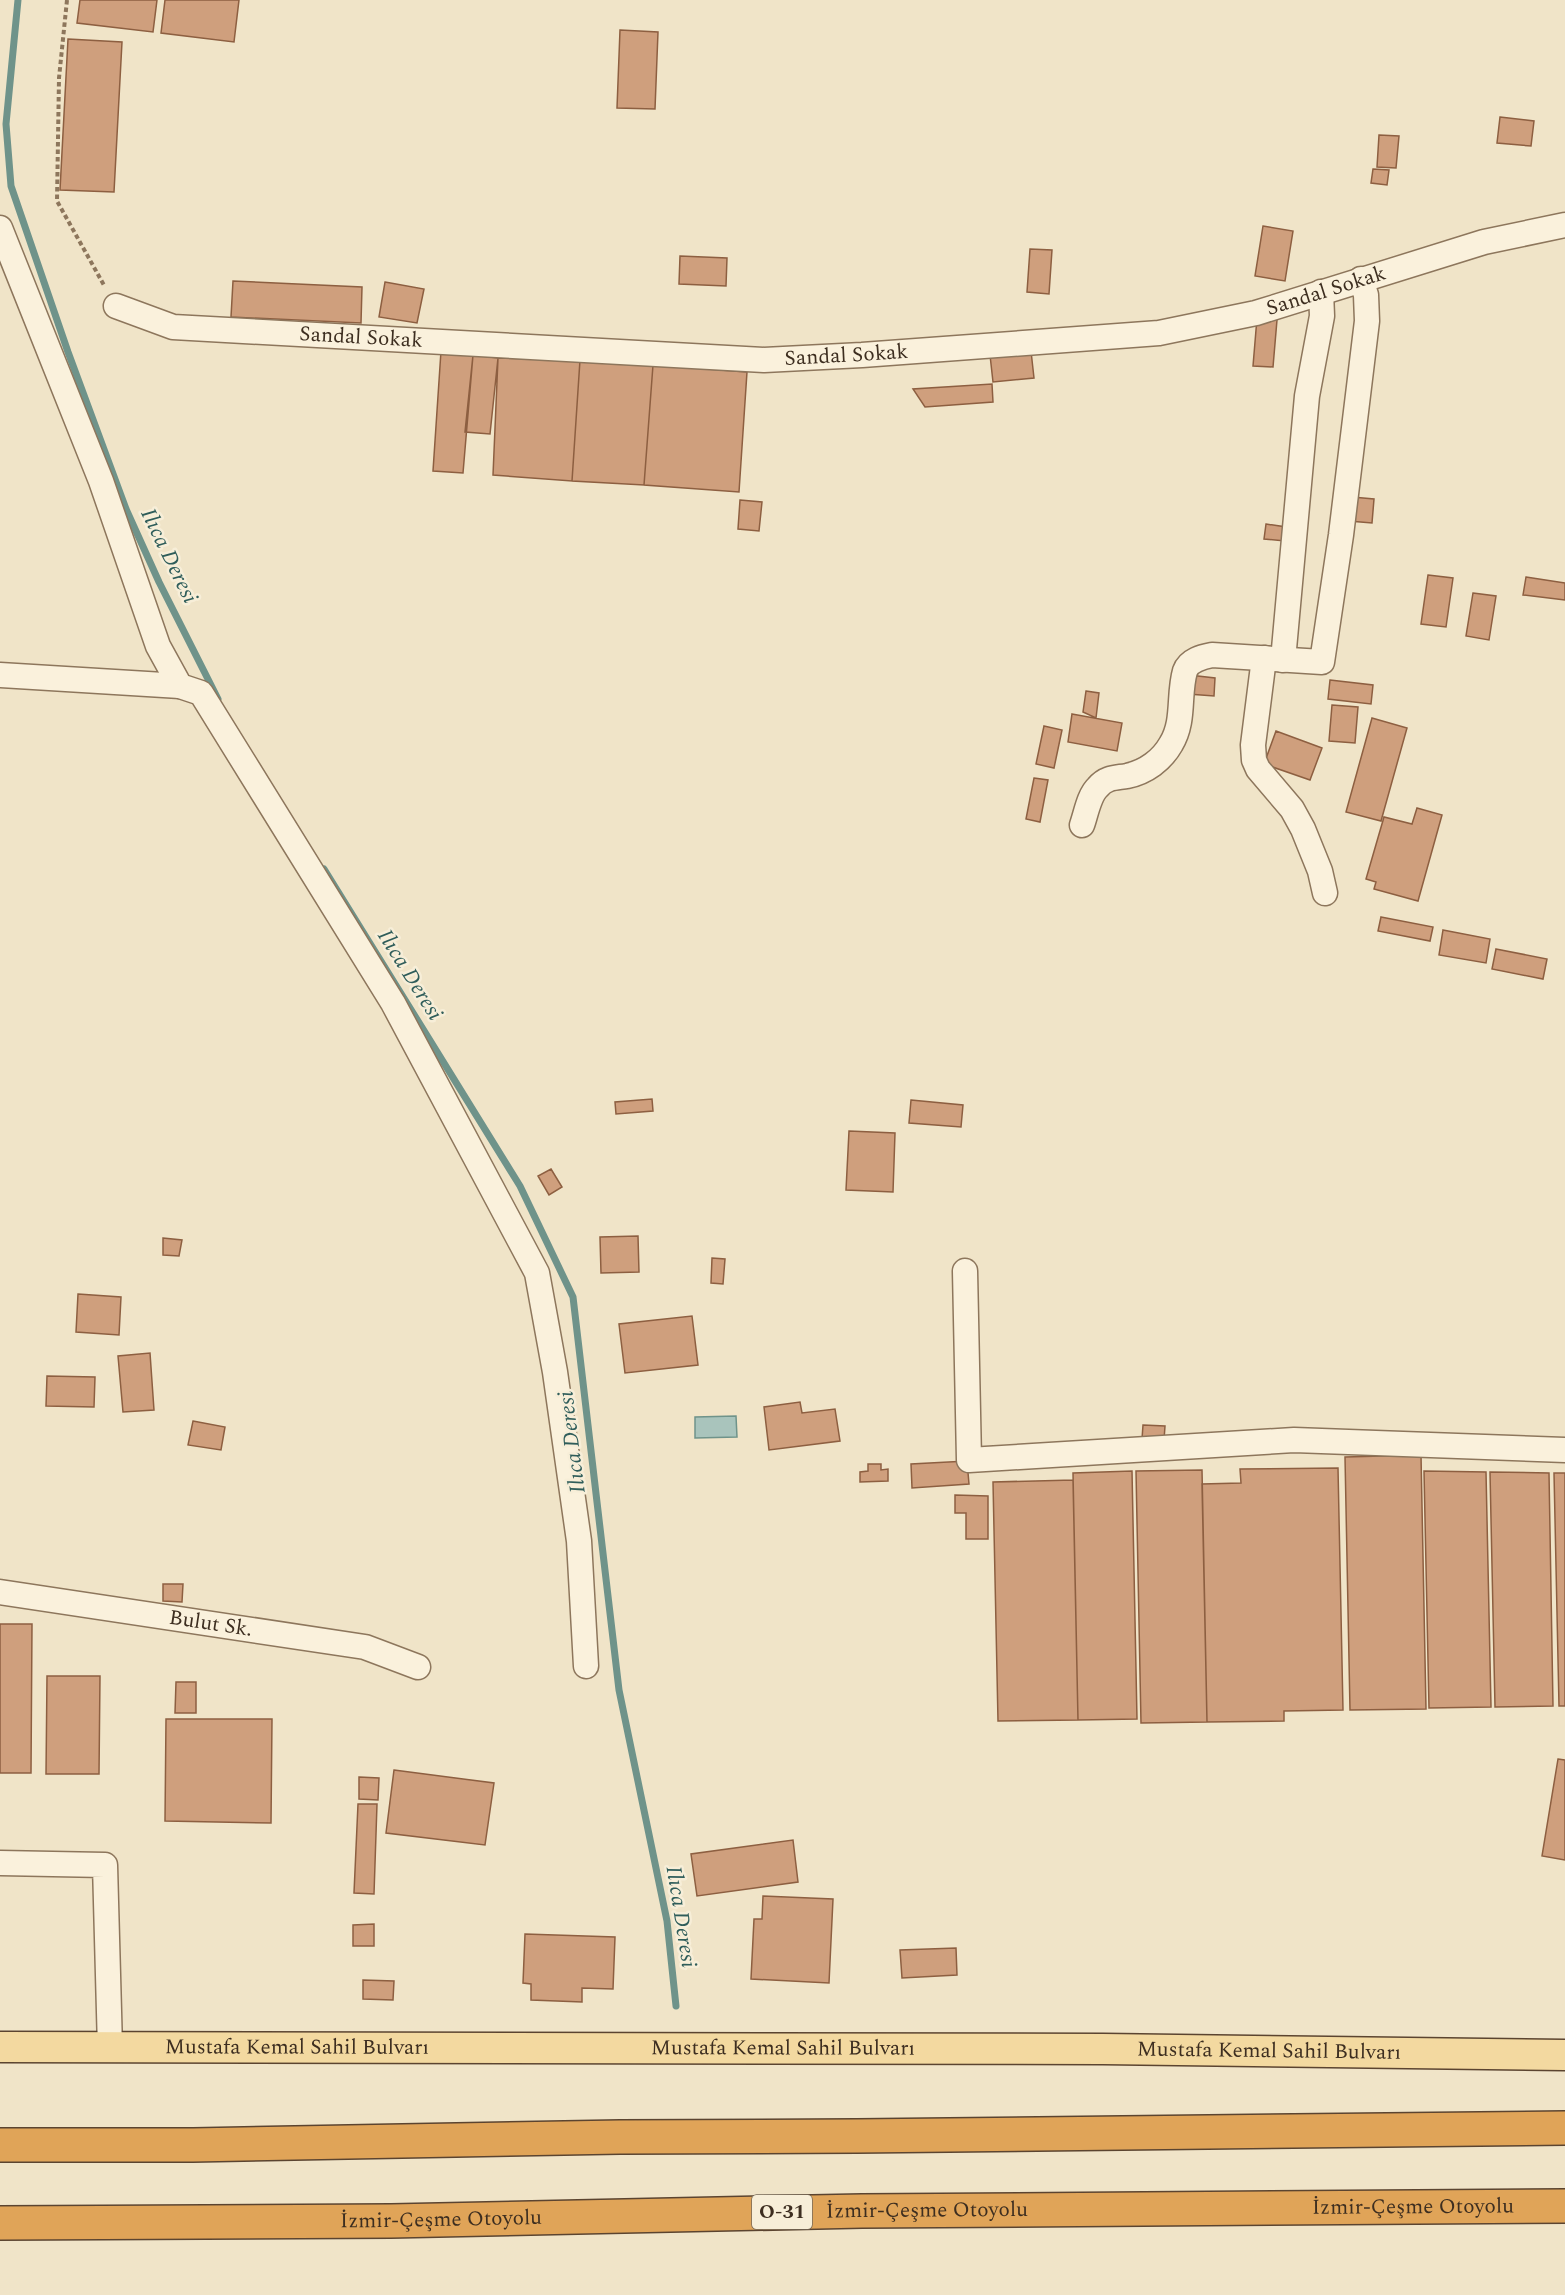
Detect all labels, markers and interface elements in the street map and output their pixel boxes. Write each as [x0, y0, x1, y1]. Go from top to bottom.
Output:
street label: Sandal Sokak [1262, 257, 1390, 325]
street label: Sandal Sokak [298, 318, 424, 357]
street label: Sandal Sokak [784, 336, 909, 375]
water label: Ilıca Deresi [132, 503, 206, 609]
water label: Ilıca Deresi [369, 923, 451, 1027]
water label: Ilıca Deresi [549, 1389, 595, 1495]
street label: Bulut Sk. [167, 1602, 255, 1646]
water label: Ilıca Deresi [657, 1864, 705, 1970]
street label: Mustafa Kemal Sahil Bulvarı [165, 2031, 429, 2064]
street label: Mustafa Kemal Sahil Bulvarı [651, 2032, 915, 2065]
street label: Mustafa Kemal Sahil Bulvarı [1137, 2033, 1401, 2069]
street label: İzmir-Çeşme Otoyolu [1312, 2190, 1514, 2224]
street label: İzmir-Çeşme Otoyolu [826, 2194, 1028, 2228]
road number: O-31 [752, 2195, 812, 2229]
street label: İzmir-Çeşme Otoyolu [340, 2202, 543, 2237]

